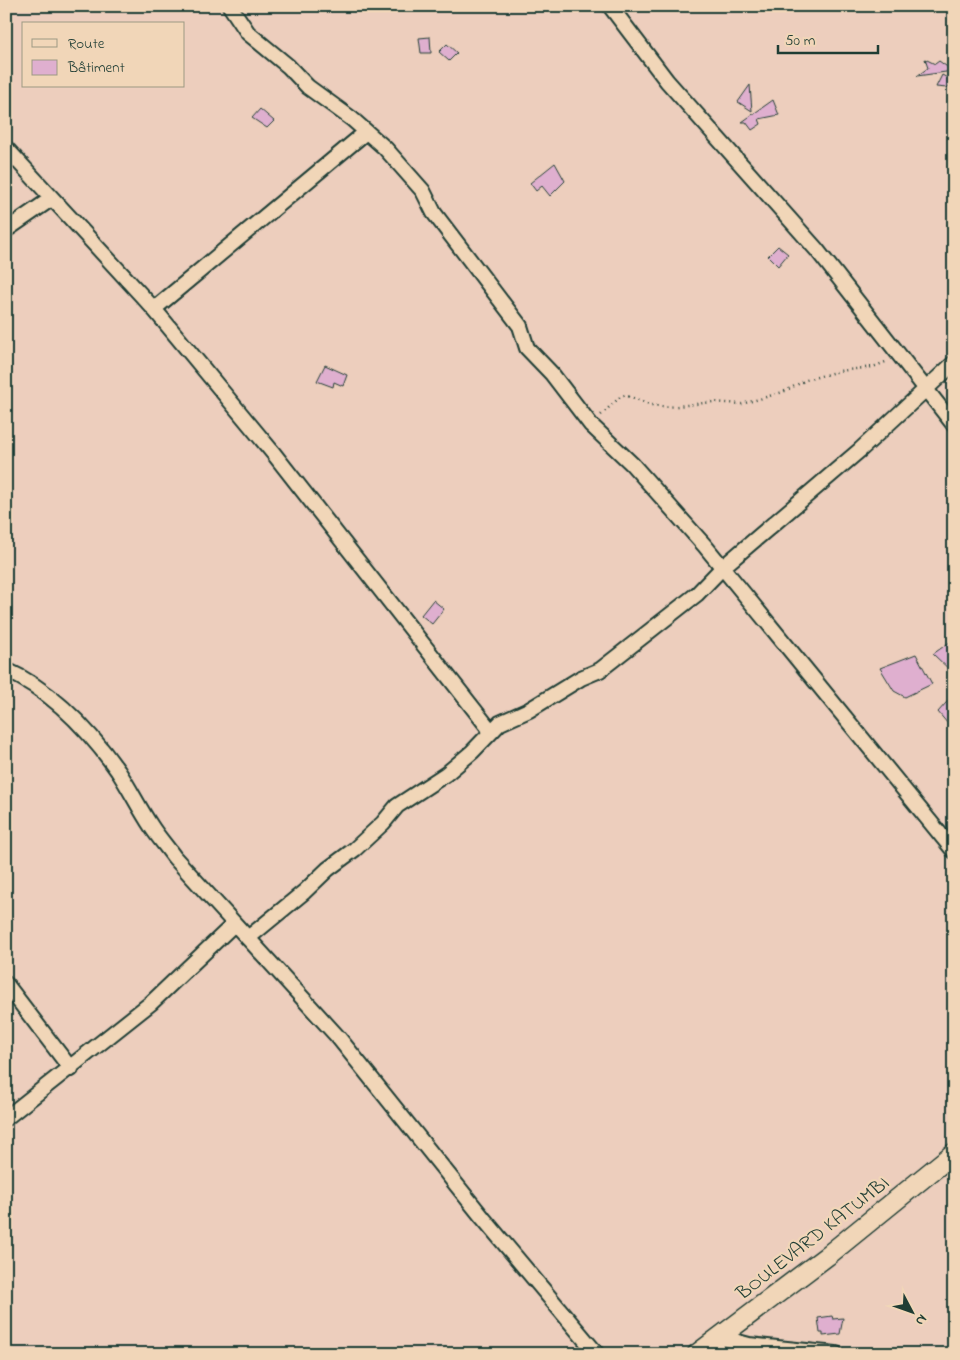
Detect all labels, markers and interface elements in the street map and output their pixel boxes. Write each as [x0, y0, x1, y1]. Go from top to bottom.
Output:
legend [22, 22, 185, 88]
scale bar [778, 22, 878, 54]
text: 50 m [785, 30, 816, 52]
text: Route [68, 33, 105, 55]
text: Bâtiment [67, 57, 125, 79]
street label: BOULEVARD KATUMBI [730, 1170, 896, 1309]
north arrow [888, 1288, 938, 1338]
text: N [910, 1309, 932, 1330]

